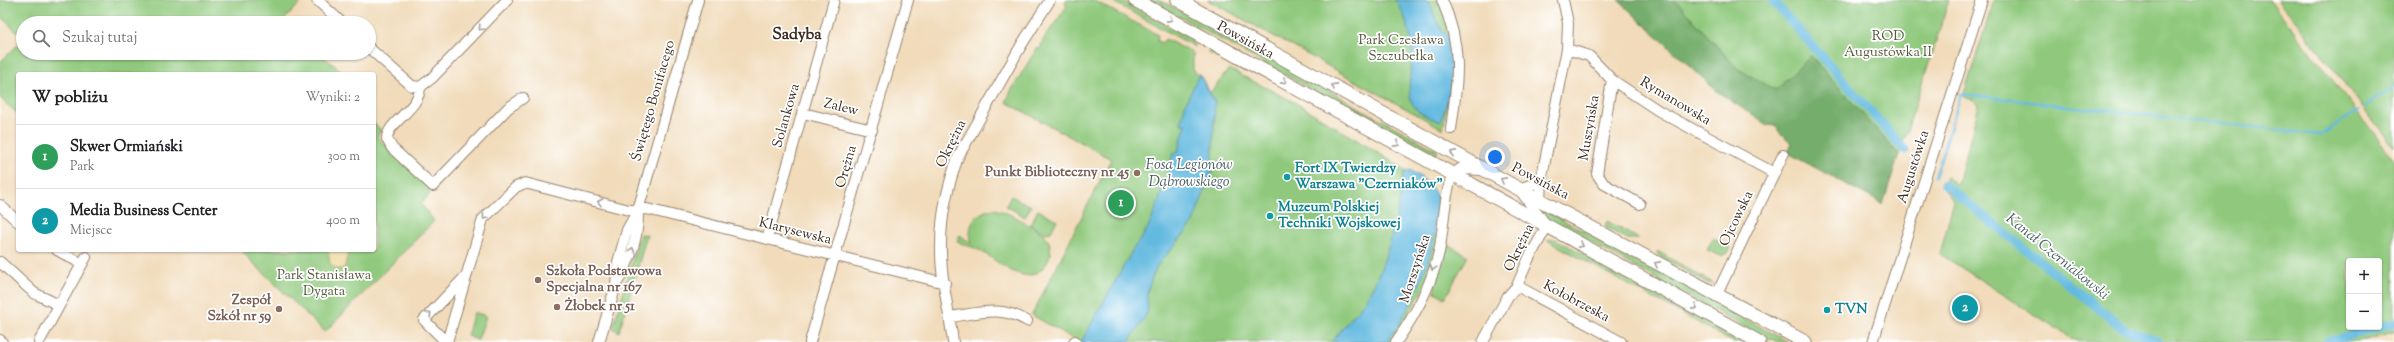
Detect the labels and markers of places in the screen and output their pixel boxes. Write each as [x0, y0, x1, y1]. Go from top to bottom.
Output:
place label: Fort IX Twierdzy Warszawa "Czerniaków" [1295, 159, 1443, 195]
place label: Punkt Biblioteczny nr 45 [985, 163, 1129, 183]
marker: Punkt Biblioteczny nr 45 [1132, 168, 1142, 178]
marker: Fort IX Twierdzy Warszawa "Czerniaków" [1282, 172, 1292, 182]
pin: 1 [1108, 188, 1134, 218]
place label: Muzeum Polskiej Techniki Wojskowej [1278, 198, 1401, 234]
marker: Muzeum Polskiej Techniki Wojskowej [1265, 211, 1275, 221]
place label: Szkoła Podstawowa Specjalna nr 167 [546, 262, 662, 298]
marker: Szkoła Podstawowa Specjalna nr 167 [533, 275, 543, 285]
place label: Zespół Szkół nr 59 [207, 291, 271, 327]
pin: 2 [1952, 293, 1978, 323]
place label: Żłobek nr 51 [565, 297, 635, 317]
place label: TVN [1835, 300, 1867, 320]
marker: Żłobek nr 51 [552, 302, 562, 312]
marker: Zespół Szkół nr 59 [274, 304, 284, 314]
marker: TVN [1822, 305, 1832, 315]

